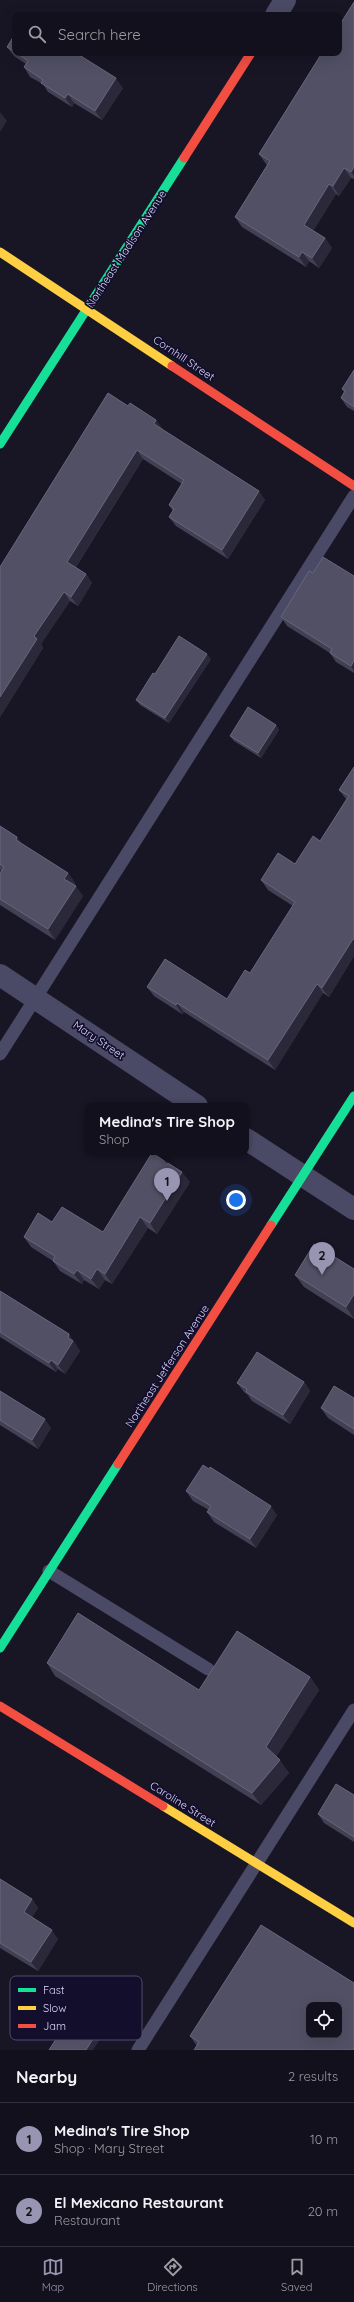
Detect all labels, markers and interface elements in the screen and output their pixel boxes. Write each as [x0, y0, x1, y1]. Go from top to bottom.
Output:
search box [12, 12, 342, 56]
icon: search [26, 23, 48, 45]
text: Search here [58, 25, 141, 44]
street label: Northeast Madison Avenue [83, 188, 169, 310]
street label: Cornhill Street [151, 332, 218, 384]
street label: Mary Street [70, 1018, 128, 1063]
popup [85, 1103, 249, 1155]
text: Medina's Tire Shop [99, 1112, 235, 1131]
text: Shop [99, 1131, 130, 1147]
pin: 1 [154, 1168, 180, 1201]
your location [226, 1190, 246, 1210]
pin: 2 [309, 1242, 335, 1275]
street label: Northeast Jefferson Avenue [122, 1302, 212, 1430]
street label: Caroline Street [147, 1778, 219, 1830]
legend [10, 1976, 142, 2040]
text: Fast [43, 1983, 65, 1997]
text: Slow [43, 2001, 67, 2015]
map controls [306, 2002, 342, 2038]
button: locate [306, 2002, 342, 2038]
text: Jam [43, 2019, 66, 2033]
text: Nearby [16, 2066, 77, 2087]
text: 2 results [288, 2068, 338, 2084]
text: Medina's Tire Shop [54, 2121, 190, 2140]
text: 1 [26, 2131, 32, 2147]
text: 10 m [310, 2131, 338, 2147]
text: Shop · Mary Street [54, 2140, 164, 2156]
text: El Mexicano Restaurant [54, 2193, 224, 2212]
text: 2 [25, 2203, 33, 2219]
text: 20 m [308, 2203, 338, 2219]
text: Restaurant [54, 2212, 120, 2228]
tab: Map [42, 2256, 64, 2294]
tab: Directions [147, 2256, 198, 2294]
tab: Saved [281, 2256, 312, 2294]

